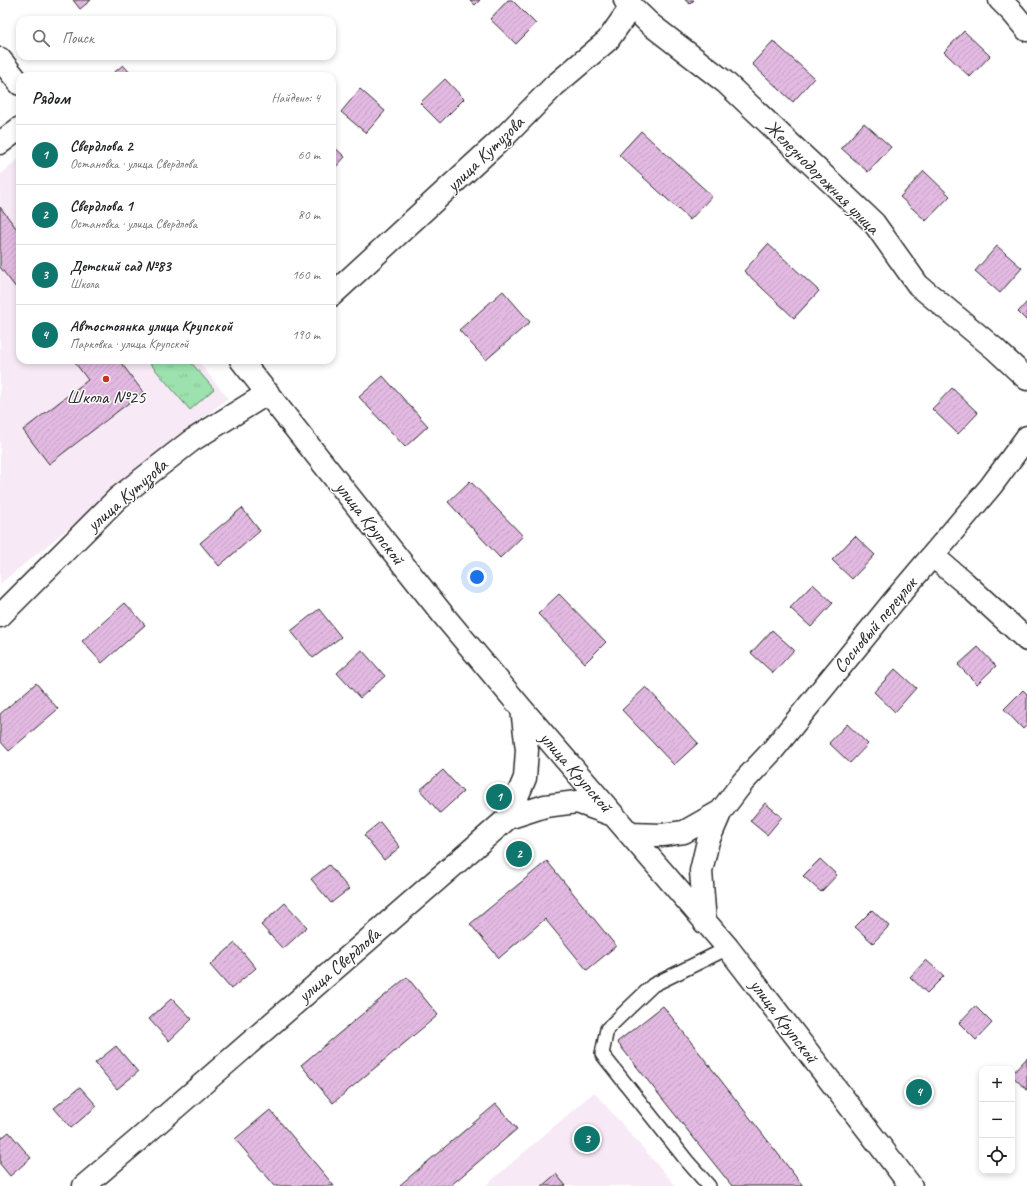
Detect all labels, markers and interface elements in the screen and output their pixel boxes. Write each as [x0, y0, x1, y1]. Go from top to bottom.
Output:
search box [16, 16, 336, 60]
icon: search [30, 27, 52, 49]
text: Поиск [62, 29, 94, 48]
text: Рядом [32, 88, 70, 109]
text: Найдено: 4 [272, 90, 320, 106]
street label: улица Кутузова [440, 110, 530, 198]
street label: Железнодорожная улица [759, 114, 886, 241]
text: Свердлова 2 [70, 137, 133, 156]
text: 1 [42, 147, 48, 163]
text: 60 m [298, 147, 320, 163]
text: Остановка · улица Свердлова [70, 156, 197, 172]
text: Свердлова 1 [70, 197, 133, 216]
text: 2 [42, 207, 48, 223]
text: 80 m [298, 207, 320, 223]
text: Остановка · улица Свердлова [70, 216, 197, 232]
text: Детский сад №83 [70, 257, 171, 276]
text: 3 [42, 267, 48, 283]
text: 160 m [292, 267, 320, 283]
text: Школа [70, 276, 99, 292]
text: Автостоянка улица Крупской [70, 317, 232, 336]
text: 4 [42, 327, 48, 343]
text: 190 m [292, 327, 320, 343]
text: Парковка · улица Крупской [70, 336, 189, 352]
marker: Школа №25 [101, 374, 111, 384]
place label: Школа №25 [66, 385, 147, 409]
street label: улица Кутузова [81, 452, 174, 537]
street label: улица Крупской [329, 476, 411, 571]
your location [467, 567, 487, 587]
street label: Сосновый переулок [828, 571, 923, 678]
street label: улица Крупской [534, 726, 618, 818]
pin: 1 [486, 782, 512, 812]
pin: 2 [506, 839, 532, 869]
street label: улица Свердлова [292, 921, 387, 1008]
street label: улица Крупской [744, 973, 824, 1069]
map controls [979, 1066, 1015, 1174]
button: + [979, 1066, 1015, 1102]
pin: 4 [906, 1077, 932, 1107]
button: − [979, 1102, 1015, 1138]
pin: 3 [574, 1124, 600, 1154]
button: locate [979, 1138, 1015, 1174]

